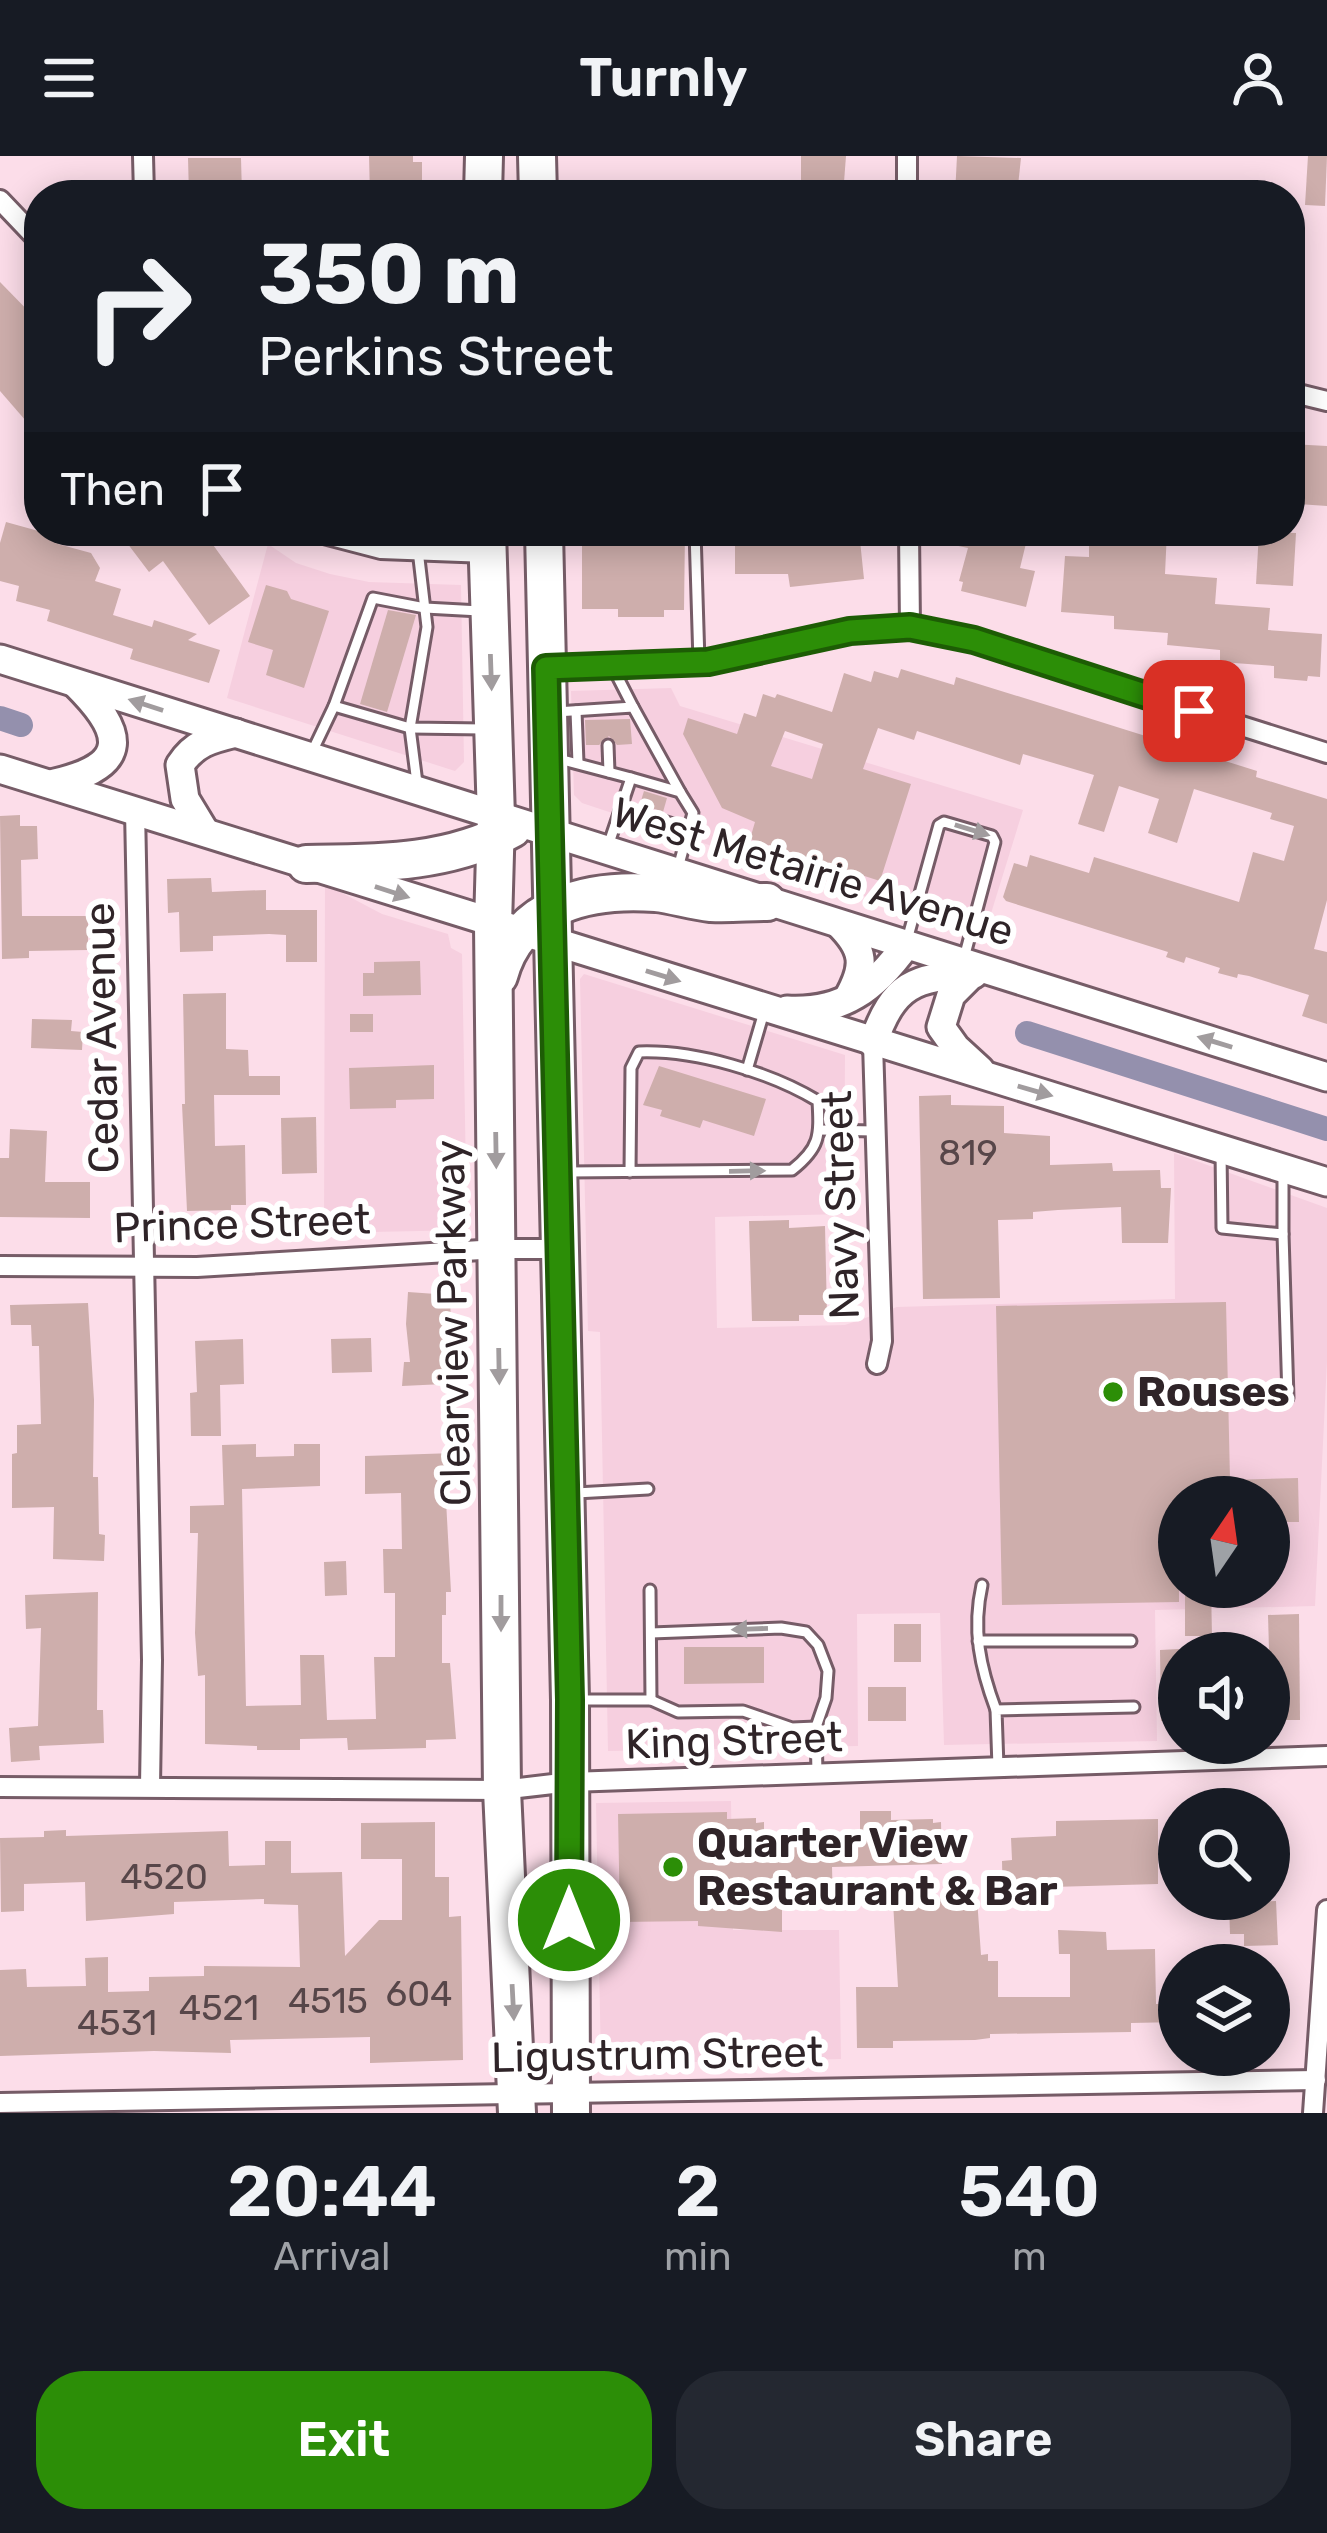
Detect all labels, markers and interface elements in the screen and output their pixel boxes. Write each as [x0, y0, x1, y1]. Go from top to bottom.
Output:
icon: menu [36, 45, 102, 111]
icon: person [1225, 45, 1291, 111]
text: Turnly [579, 46, 748, 110]
text: 350 m [258, 224, 520, 324]
icon: right [60, 228, 216, 384]
text: Perkins Street [258, 325, 614, 389]
icon: arrive [189, 456, 255, 522]
text: Then [60, 463, 165, 516]
one-way arrow [482, 654, 501, 692]
pin [1143, 660, 1245, 762]
icon: arrive [1161, 678, 1227, 744]
one-way arrow [127, 694, 164, 713]
street label: West Metairie Avenue [606, 787, 1020, 957]
one-way arrow [954, 822, 990, 840]
one-way arrow [374, 884, 411, 903]
street label: Cedar Avenue [75, 902, 129, 1174]
one-way arrow [645, 968, 682, 987]
one-way arrow [1196, 1032, 1233, 1050]
one-way arrow [1017, 1082, 1054, 1101]
street label: Navy Street [812, 1090, 870, 1320]
house number: 819 [938, 1131, 998, 1174]
one-way arrow [487, 1132, 506, 1170]
street label: Clearview Parkway [425, 1139, 481, 1507]
one-way arrow [729, 1161, 767, 1180]
street label: Prince Street [113, 1195, 371, 1253]
one-way arrow [489, 1348, 509, 1386]
place label: Rouses [1137, 1367, 1290, 1417]
marker: Rouses [1100, 1379, 1126, 1405]
north arrow [1158, 1476, 1290, 1608]
map controls [1158, 1476, 1290, 2076]
one-way arrow [491, 1595, 511, 1633]
one-way arrow [730, 1620, 768, 1639]
button: sound [1158, 1632, 1290, 1764]
street label: King Street [624, 1712, 844, 1770]
button: search [1158, 1788, 1290, 1920]
place label: Quarter View Restaurant & Bar [697, 1818, 1057, 1916]
marker: Quarter View Restaurant & Bar [660, 1854, 686, 1880]
house number: 4520 [120, 1855, 208, 1898]
position arrow [506, 1857, 632, 1983]
button: layers [1158, 1944, 1290, 2076]
house number: 604 [386, 1972, 452, 2015]
house number: 4515 [288, 1979, 368, 2022]
one-way arrow [504, 1984, 523, 2022]
house number: 4521 [179, 1986, 259, 2029]
house number: 4531 [77, 2001, 157, 2044]
street label: Ligustrum Street [490, 2027, 824, 2083]
text: 20:44 [227, 2149, 437, 2234]
text: 2 [675, 2149, 721, 2234]
text: 540 [959, 2149, 1100, 2234]
text: Arrival [273, 2234, 390, 2280]
text: min [664, 2234, 732, 2280]
text: m [1012, 2234, 1047, 2280]
button: Exit [36, 2371, 652, 2509]
button: Share [676, 2371, 1291, 2509]

